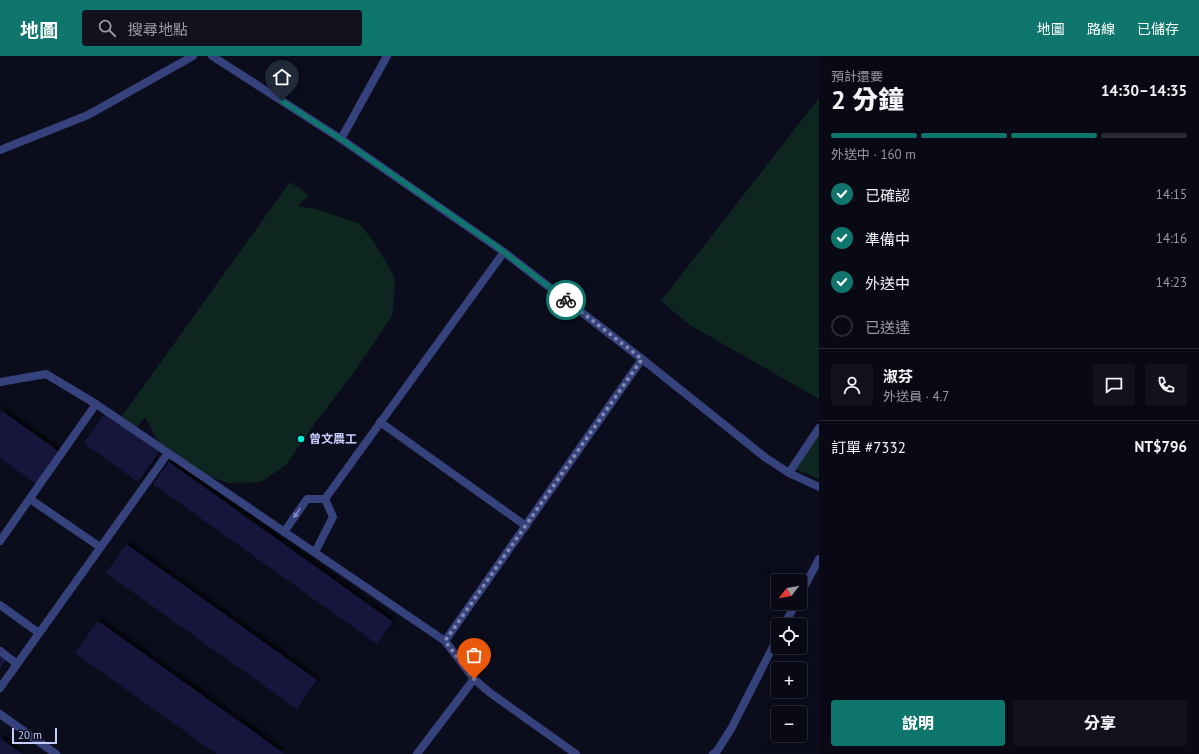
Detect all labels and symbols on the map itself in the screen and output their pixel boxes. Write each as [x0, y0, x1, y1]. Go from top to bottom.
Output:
pin [265, 60, 299, 101]
courier [546, 280, 586, 320]
place label: 曾文農工 [309, 431, 357, 446]
marker: 曾文農工 [296, 434, 306, 444]
one-way arrow [293, 508, 301, 519]
north arrow [771, 574, 807, 610]
pin [457, 638, 491, 679]
scale bar [12, 726, 57, 745]

